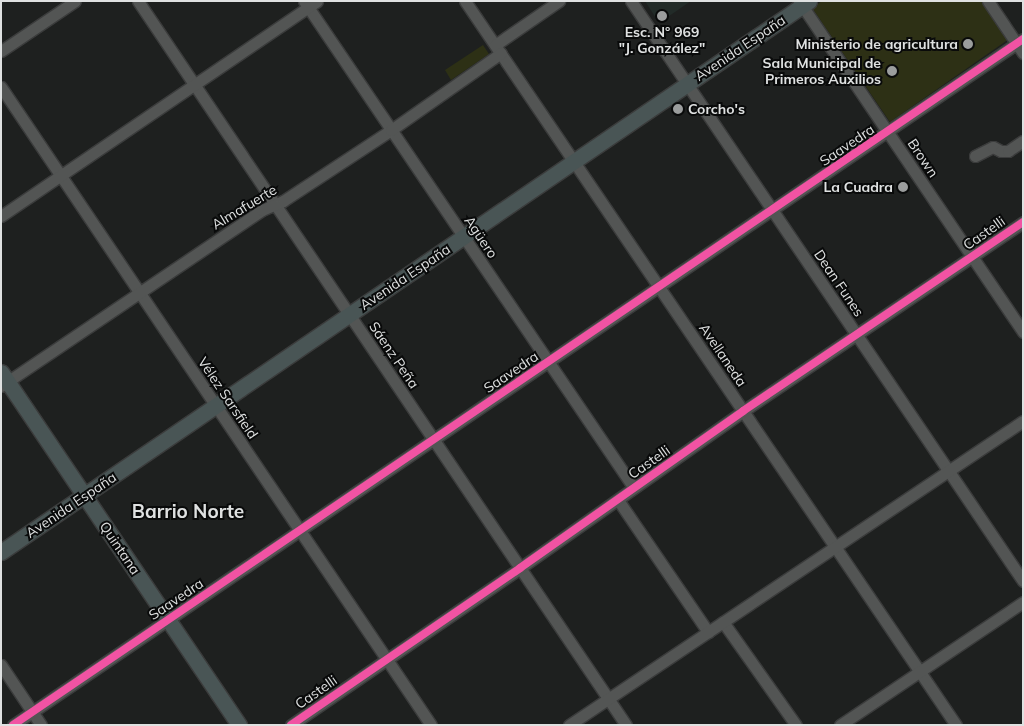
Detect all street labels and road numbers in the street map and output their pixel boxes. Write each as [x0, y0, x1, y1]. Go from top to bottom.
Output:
street label: Avenida España [692, 12, 788, 84]
street label: Saavedra [817, 121, 877, 169]
street label: Brown [904, 136, 942, 180]
street label: Almafuerte [209, 181, 279, 233]
street label: Agüero [461, 213, 501, 261]
street label: Castelli [960, 213, 1008, 253]
street label: Avenida España [357, 241, 453, 313]
street label: Dean Funes [811, 246, 867, 320]
street label: Sáenz Peña [366, 318, 422, 392]
street label: Avellaneda [696, 320, 750, 390]
street label: Saavedra [481, 348, 541, 396]
street label: Vélez Sarsfield [195, 354, 261, 442]
street label: Castelli [625, 442, 673, 482]
street label: Avenida España [23, 469, 119, 541]
street label: Quintana [96, 518, 144, 578]
street label: Saavedra [146, 575, 206, 623]
street label: Castelli [292, 672, 340, 712]

